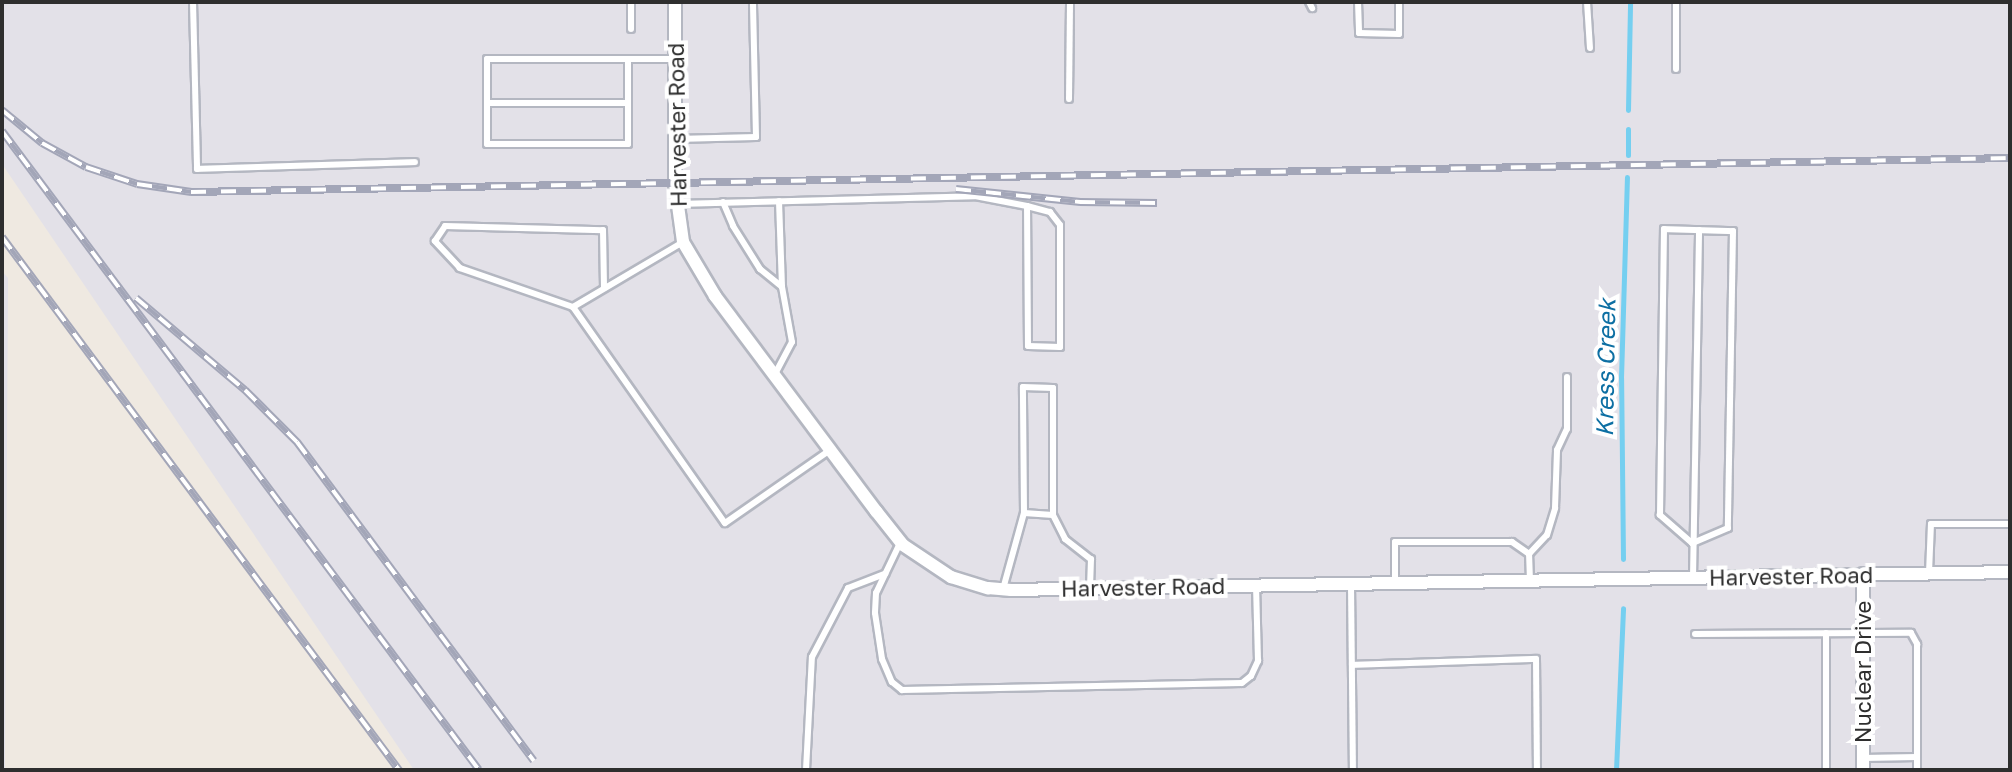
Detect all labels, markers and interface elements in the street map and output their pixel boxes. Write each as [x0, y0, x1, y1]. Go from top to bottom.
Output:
street label: Harvester Road [662, 43, 692, 207]
water label: Kress Creek [1589, 299, 1621, 437]
street label: Harvester Road [1709, 561, 1873, 591]
street label: Harvester Road [1061, 572, 1225, 602]
street label: Nuclear Drive [1850, 601, 1876, 743]

